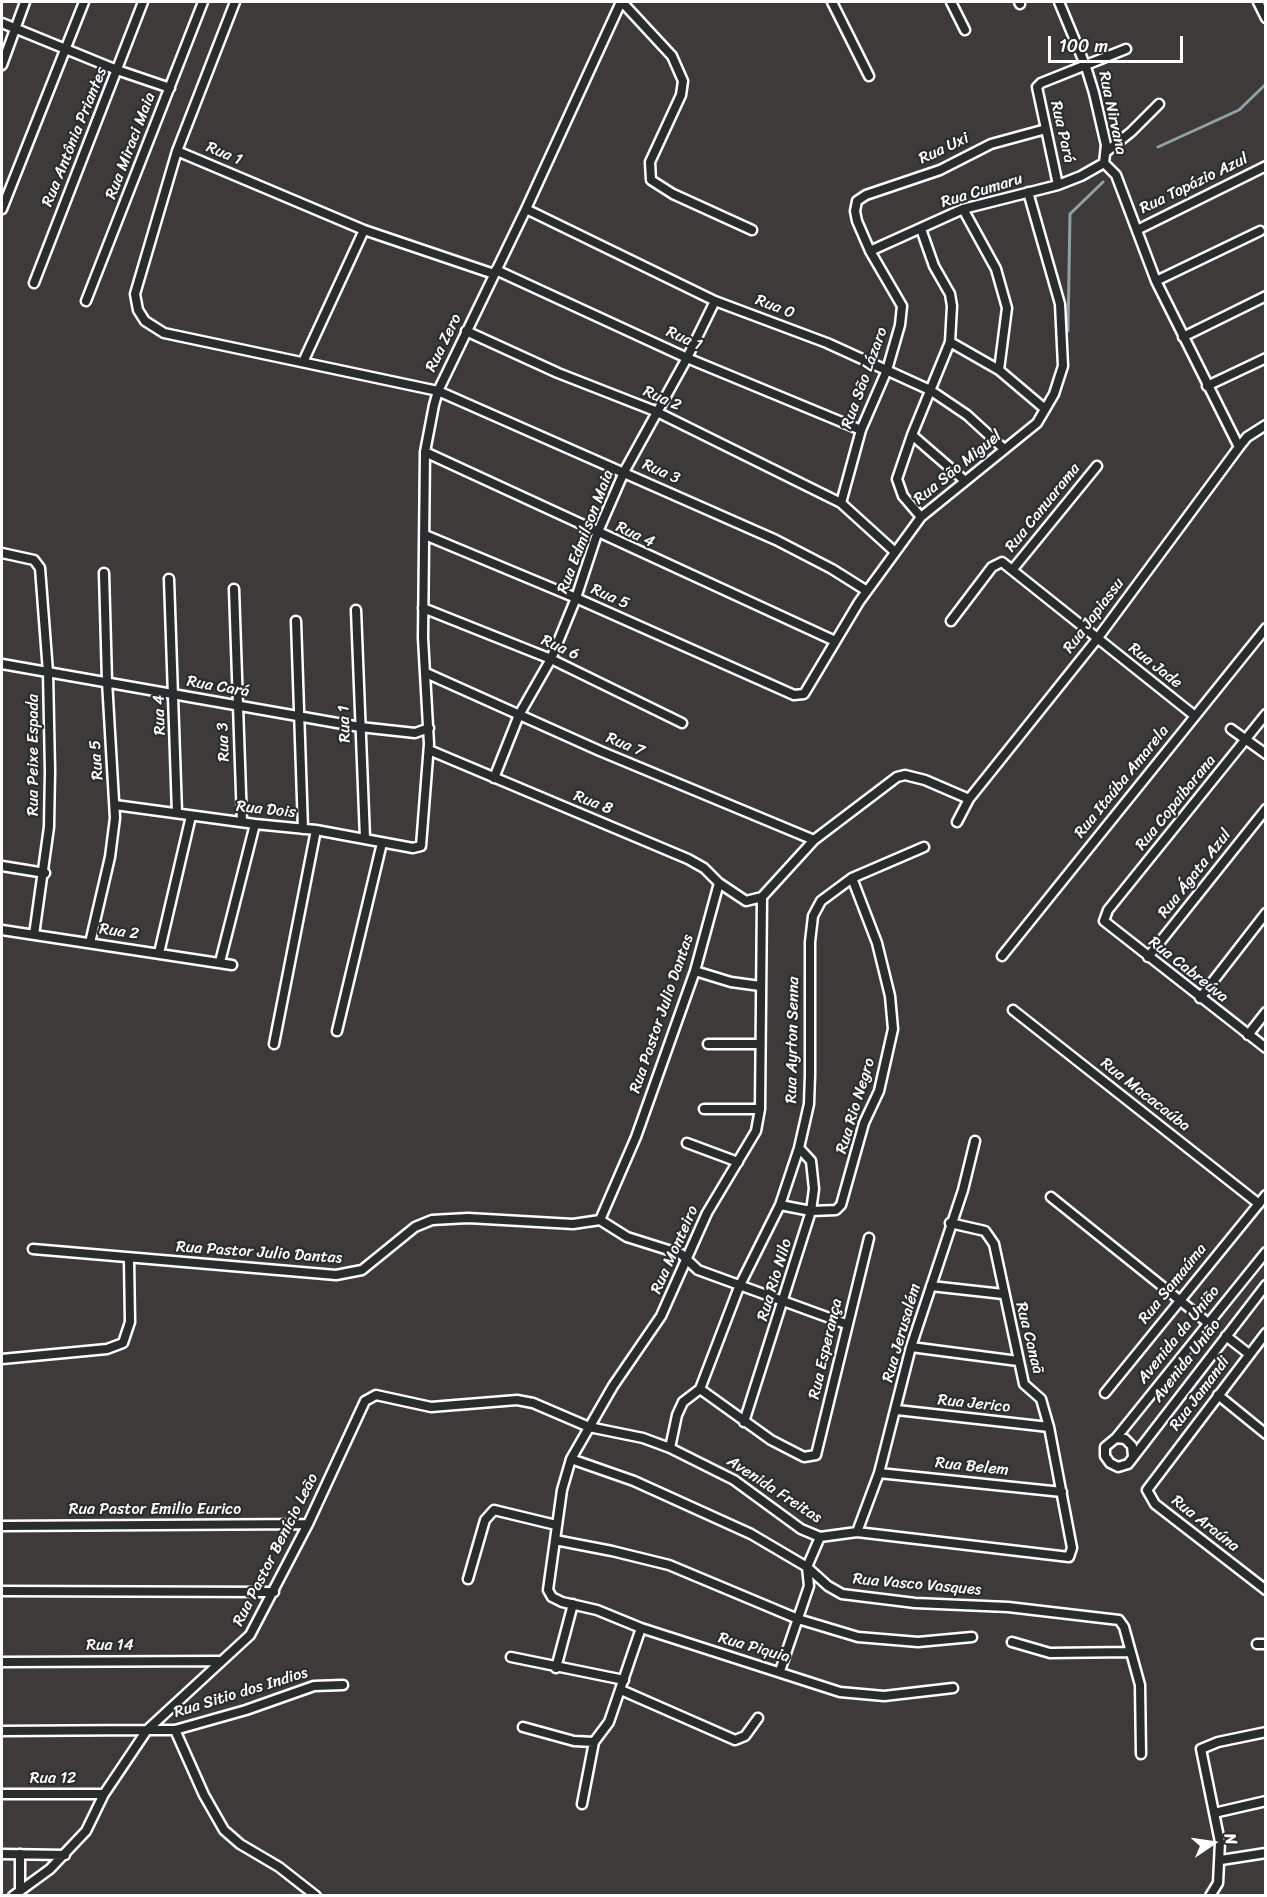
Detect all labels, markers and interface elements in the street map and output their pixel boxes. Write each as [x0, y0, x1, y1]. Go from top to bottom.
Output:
scale bar [1051, 24, 1186, 62]
text: 100 m [1059, 30, 1108, 62]
street label: Rua Antônia Priantes [38, 64, 112, 210]
street label: Rua Nirvana [1094, 70, 1130, 156]
street label: Rua Miraci Maia [102, 90, 160, 202]
street label: Rua Pará [1046, 99, 1078, 165]
street label: Rua Uxi [916, 129, 972, 169]
street label: Rua 1 [203, 138, 245, 170]
street label: Rua Topázio Azul [1137, 150, 1251, 218]
street label: Rua Cumaru [939, 169, 1025, 213]
street label: Rua 0 [753, 291, 797, 323]
street label: Rua Zero [422, 311, 466, 375]
street label: Rua 1 [663, 323, 705, 355]
street label: Rua São Lázaro [838, 325, 892, 431]
street label: Rua 2 [640, 382, 684, 416]
street label: Rua São Miguel [910, 427, 1006, 509]
street label: Rua 3 [639, 455, 683, 489]
street label: Rua Canuarama [1001, 460, 1085, 556]
street label: Rua Edmilson Maia [554, 467, 618, 597]
street label: Rua 4 [613, 518, 657, 552]
street label: Rua Japiassu [1059, 575, 1129, 657]
street label: Rua 5 [588, 580, 632, 614]
street label: Rua 6 [538, 631, 582, 665]
street label: Rua Jade [1124, 639, 1186, 693]
street label: Rua Cará [185, 672, 251, 702]
street label: Rua Peixe Espada [24, 694, 44, 816]
street label: Rua 4 [150, 694, 170, 736]
street label: Rua 1 [335, 705, 355, 743]
street label: Rua 3 [214, 722, 234, 762]
street label: Rua Itaúba Amarela [1071, 722, 1173, 842]
street label: Rua 7 [603, 729, 647, 761]
street label: Rua 5 [86, 739, 108, 781]
street label: Rua Copaibarana [1132, 751, 1220, 855]
street label: Rua 8 [571, 787, 615, 819]
street label: Rua Dois [235, 797, 297, 823]
street label: Rua Ágata Azul [1154, 826, 1236, 922]
street label: Rua 2 [98, 920, 140, 944]
street label: Rua Pastor Julio Dantas [626, 932, 698, 1096]
street label: Rua Cabreúva [1144, 933, 1232, 1007]
street label: Rua Ayrton Senna [782, 976, 804, 1104]
street label: Rua Macacaúba [1096, 1054, 1194, 1136]
street label: Rua Rio Negro [832, 1056, 880, 1156]
street label: Rua Monteiro [647, 1203, 703, 1297]
street label: Rua Rio Nilo [753, 1237, 797, 1323]
street label: Rua Pastor Julio Dantas [175, 1238, 343, 1268]
street label: Rua Samaúma [1135, 1240, 1211, 1328]
street label: Rua Jerusalém [879, 1281, 925, 1385]
street label: Avenida da União [1134, 1282, 1224, 1388]
street label: Rua Esperança [805, 1297, 847, 1401]
street label: Rua Canaã [1011, 1300, 1047, 1376]
street label: Avenida União [1149, 1316, 1225, 1406]
street label: Rua Jamandi [1166, 1353, 1234, 1435]
street label: Rua Jerico [937, 1391, 1011, 1417]
street label: Avenida Freitas [723, 1452, 825, 1528]
street label: Rua Belem [934, 1454, 1010, 1480]
street label: Rua Pastor Benício Leão [229, 1470, 323, 1630]
street label: Rua Araúna [1167, 1492, 1243, 1556]
street label: Rua Pastor Emilio Eurico [69, 1500, 241, 1520]
street label: Rua Vasco Vasques [852, 1570, 982, 1600]
street label: Rua Piquia [716, 1629, 792, 1667]
street label: Rua 14 [86, 1636, 134, 1656]
street label: Rua Sitio dos Indios [172, 1663, 310, 1723]
street label: Rua 12 [30, 1769, 76, 1789]
north arrow [1183, 1813, 1243, 1873]
text: N [1216, 1830, 1246, 1848]

